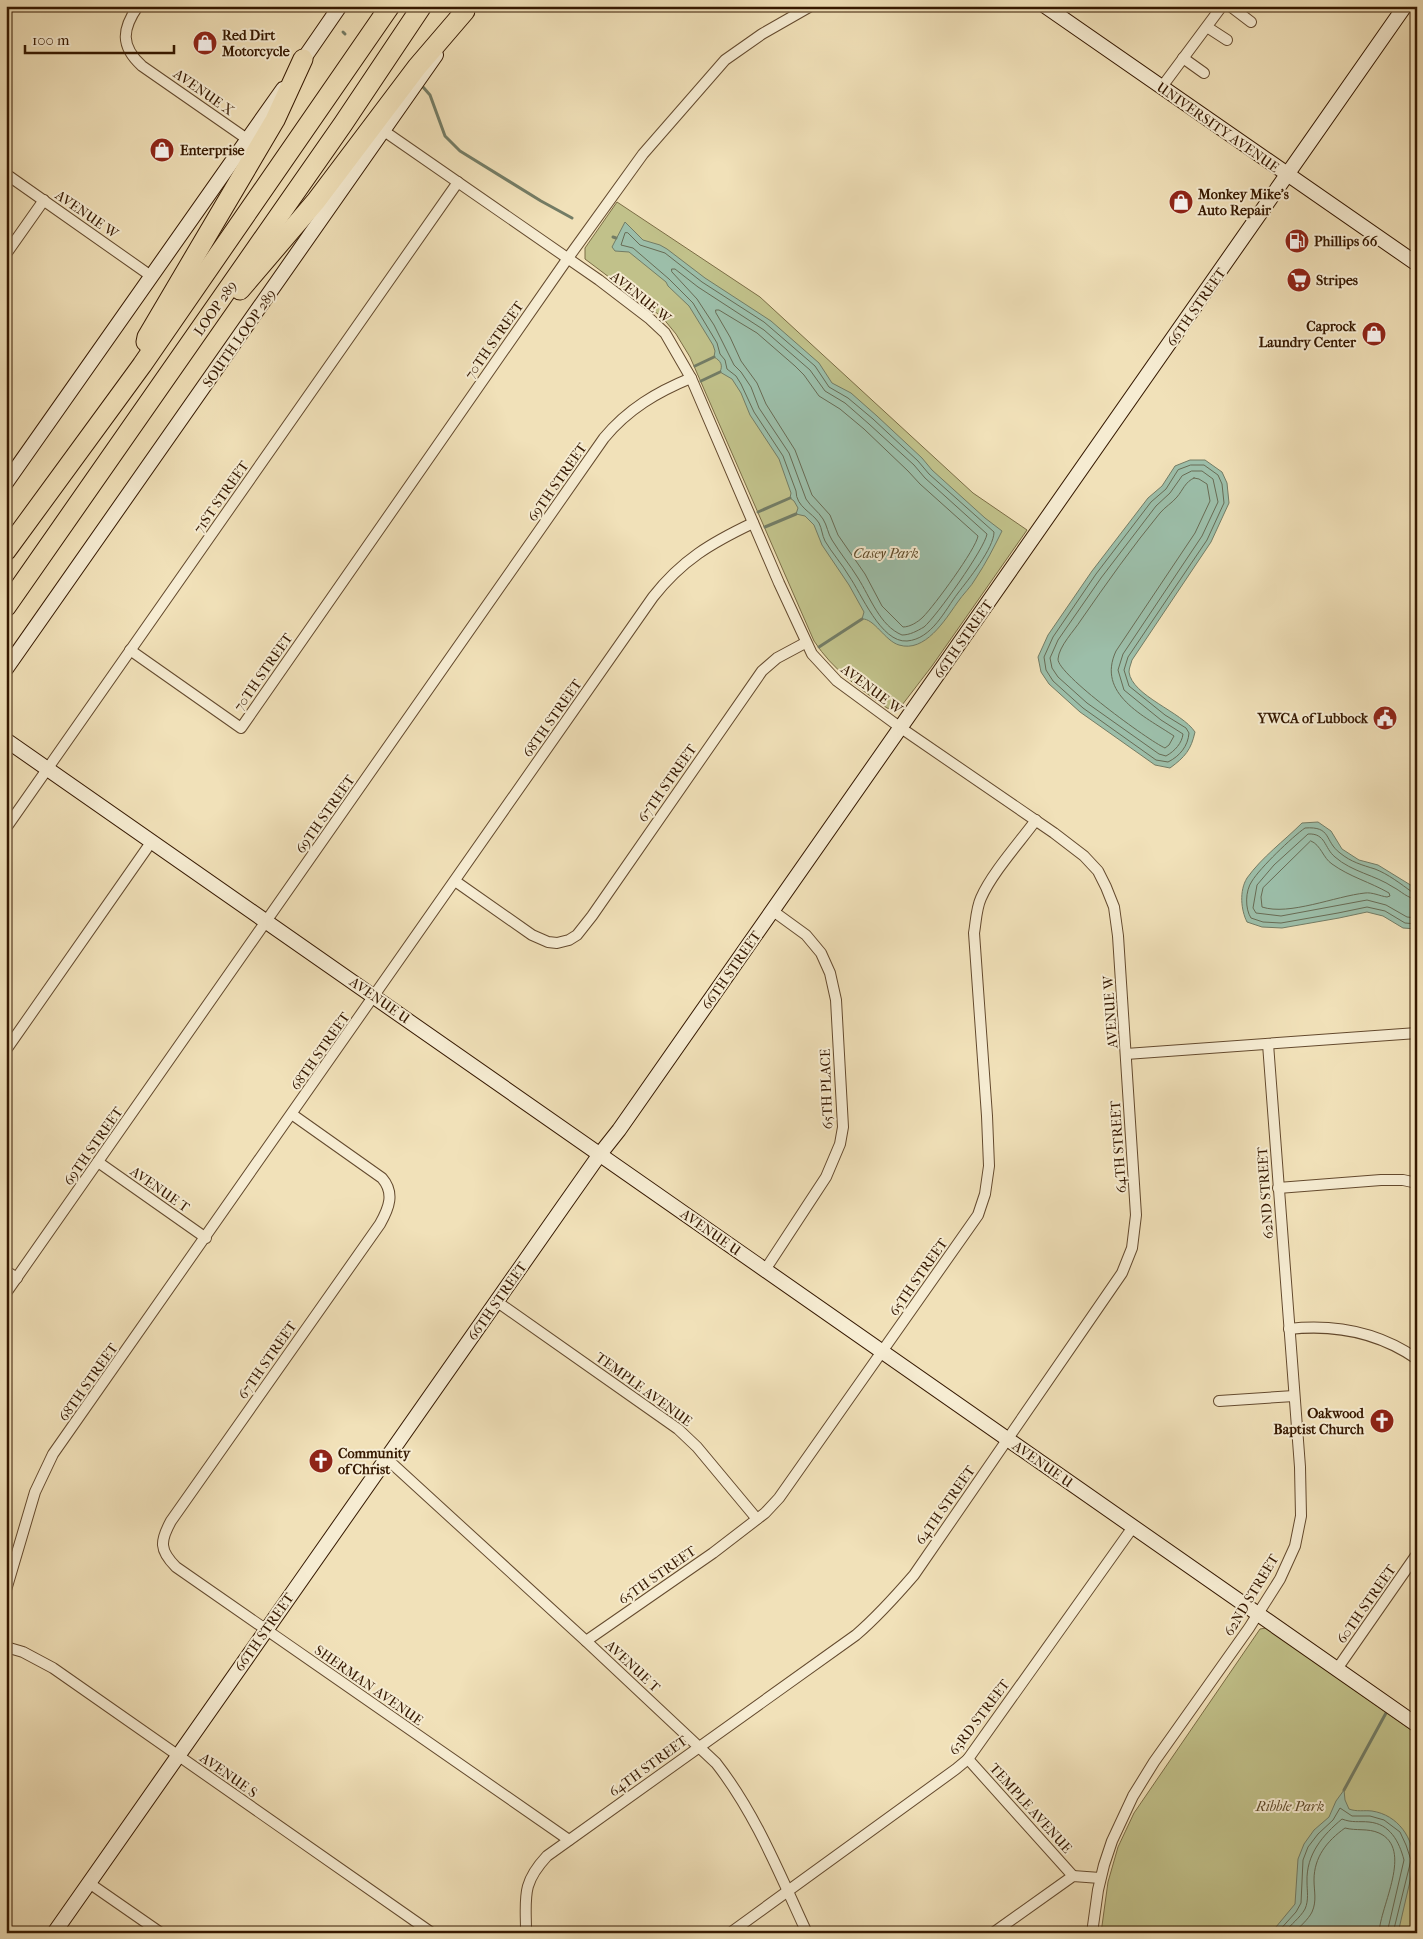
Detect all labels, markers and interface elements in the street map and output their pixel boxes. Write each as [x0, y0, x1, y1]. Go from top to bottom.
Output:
scale bar [25, 22, 174, 54]
place label: Red Dirt Motorcycle [221, 27, 290, 60]
shop icon: Red Dirt Motorcycle [192, 30, 218, 56]
text: 100 m [32, 31, 70, 49]
street label: AVENUE X [169, 65, 237, 119]
street label: UNIVERSITY AVENUE [1153, 79, 1283, 176]
shop icon: Enterprise [149, 137, 175, 163]
place label: Enterprise [180, 142, 245, 159]
street label: AVENUE W [51, 186, 122, 243]
place label: Monkey Mike's Auto Repair [1197, 186, 1290, 219]
shop icon: Monkey Mike's Auto Repair [1168, 189, 1194, 215]
fuel station icon: Phillips 66 [1284, 228, 1310, 254]
place label: Phillips 66 [1314, 233, 1378, 250]
street label: 66TH STREET [1163, 264, 1230, 350]
street label: AVENUE W [606, 267, 675, 328]
supermarket icon: Stripes [1286, 267, 1312, 293]
place label: Stripes [1316, 272, 1359, 289]
street label: LOOP 289 [190, 277, 241, 339]
street label: SOUTH LOOP 289 [199, 286, 280, 391]
street label: 70TH STREET [461, 298, 528, 383]
place label: Caprock Laundry Center [1259, 318, 1357, 351]
shop icon: Caprock Laundry Center [1361, 321, 1387, 347]
street label: 69TH STREET [524, 439, 591, 525]
street label: 71ST STREET [190, 457, 253, 537]
park label: Casey Park [853, 545, 919, 562]
street label: 66TH STREET [930, 596, 997, 682]
street label: 70TH STREET [230, 630, 297, 715]
street label: AVENUE W [837, 660, 907, 719]
street label: 68TH STREET [519, 675, 586, 761]
public building icon: YWCA of Lubbock [1372, 705, 1398, 731]
place label: YWCA of Lubbock [1256, 710, 1369, 727]
street label: 67TH STREET [634, 741, 701, 825]
street label: 69TH STREET [292, 771, 359, 857]
street label: 66TH STREET [698, 927, 765, 1013]
street label: AVENUE U [345, 973, 413, 1027]
street label: AVENUE W [1099, 974, 1122, 1050]
street label: 68TH STREET [287, 1008, 354, 1094]
street label: 65TH PLACE [817, 1048, 836, 1130]
street label: 64TH STREET [1107, 1100, 1130, 1194]
street label: 69TH STREET [60, 1103, 127, 1189]
street label: 62ND STREET [1254, 1146, 1277, 1240]
street label: AVENUE T [126, 1162, 193, 1216]
street label: AVENUE U [676, 1205, 744, 1259]
street label: 65TH STREET [885, 1235, 952, 1319]
street label: 66TH STREET [464, 1258, 531, 1344]
street label: 67TH STREET [234, 1318, 301, 1402]
street label: 68TH STREET [55, 1339, 122, 1425]
street label: TEMPLE AVENUE [592, 1349, 696, 1430]
place label: Oakwood Baptist Church [1274, 1405, 1365, 1438]
church icon: Oakwood Baptist Church [1369, 1408, 1395, 1434]
street label: AVENUE U [1008, 1437, 1076, 1491]
place label: Community of Christ [338, 1445, 412, 1478]
church icon: Community of Christ [308, 1448, 334, 1474]
street label: 64TH STREET [912, 1462, 979, 1548]
street label: 65TH STREET [615, 1542, 700, 1608]
street label: 62ND STREET [1220, 1551, 1283, 1639]
street label: 60TH STREET [1333, 1561, 1400, 1647]
street label: 66TH STREET [231, 1589, 298, 1675]
street label: AVENUE T [601, 1636, 664, 1696]
street label: SHERMAN AVENUE [311, 1642, 427, 1729]
street label: 63RD STREET [945, 1676, 1014, 1759]
street label: 64TH STREET [606, 1732, 691, 1801]
street label: AVENUE S [196, 1749, 261, 1801]
street label: TEMPLE AVENUE [986, 1760, 1076, 1857]
park label: Ribble Park [1255, 1798, 1324, 1815]

